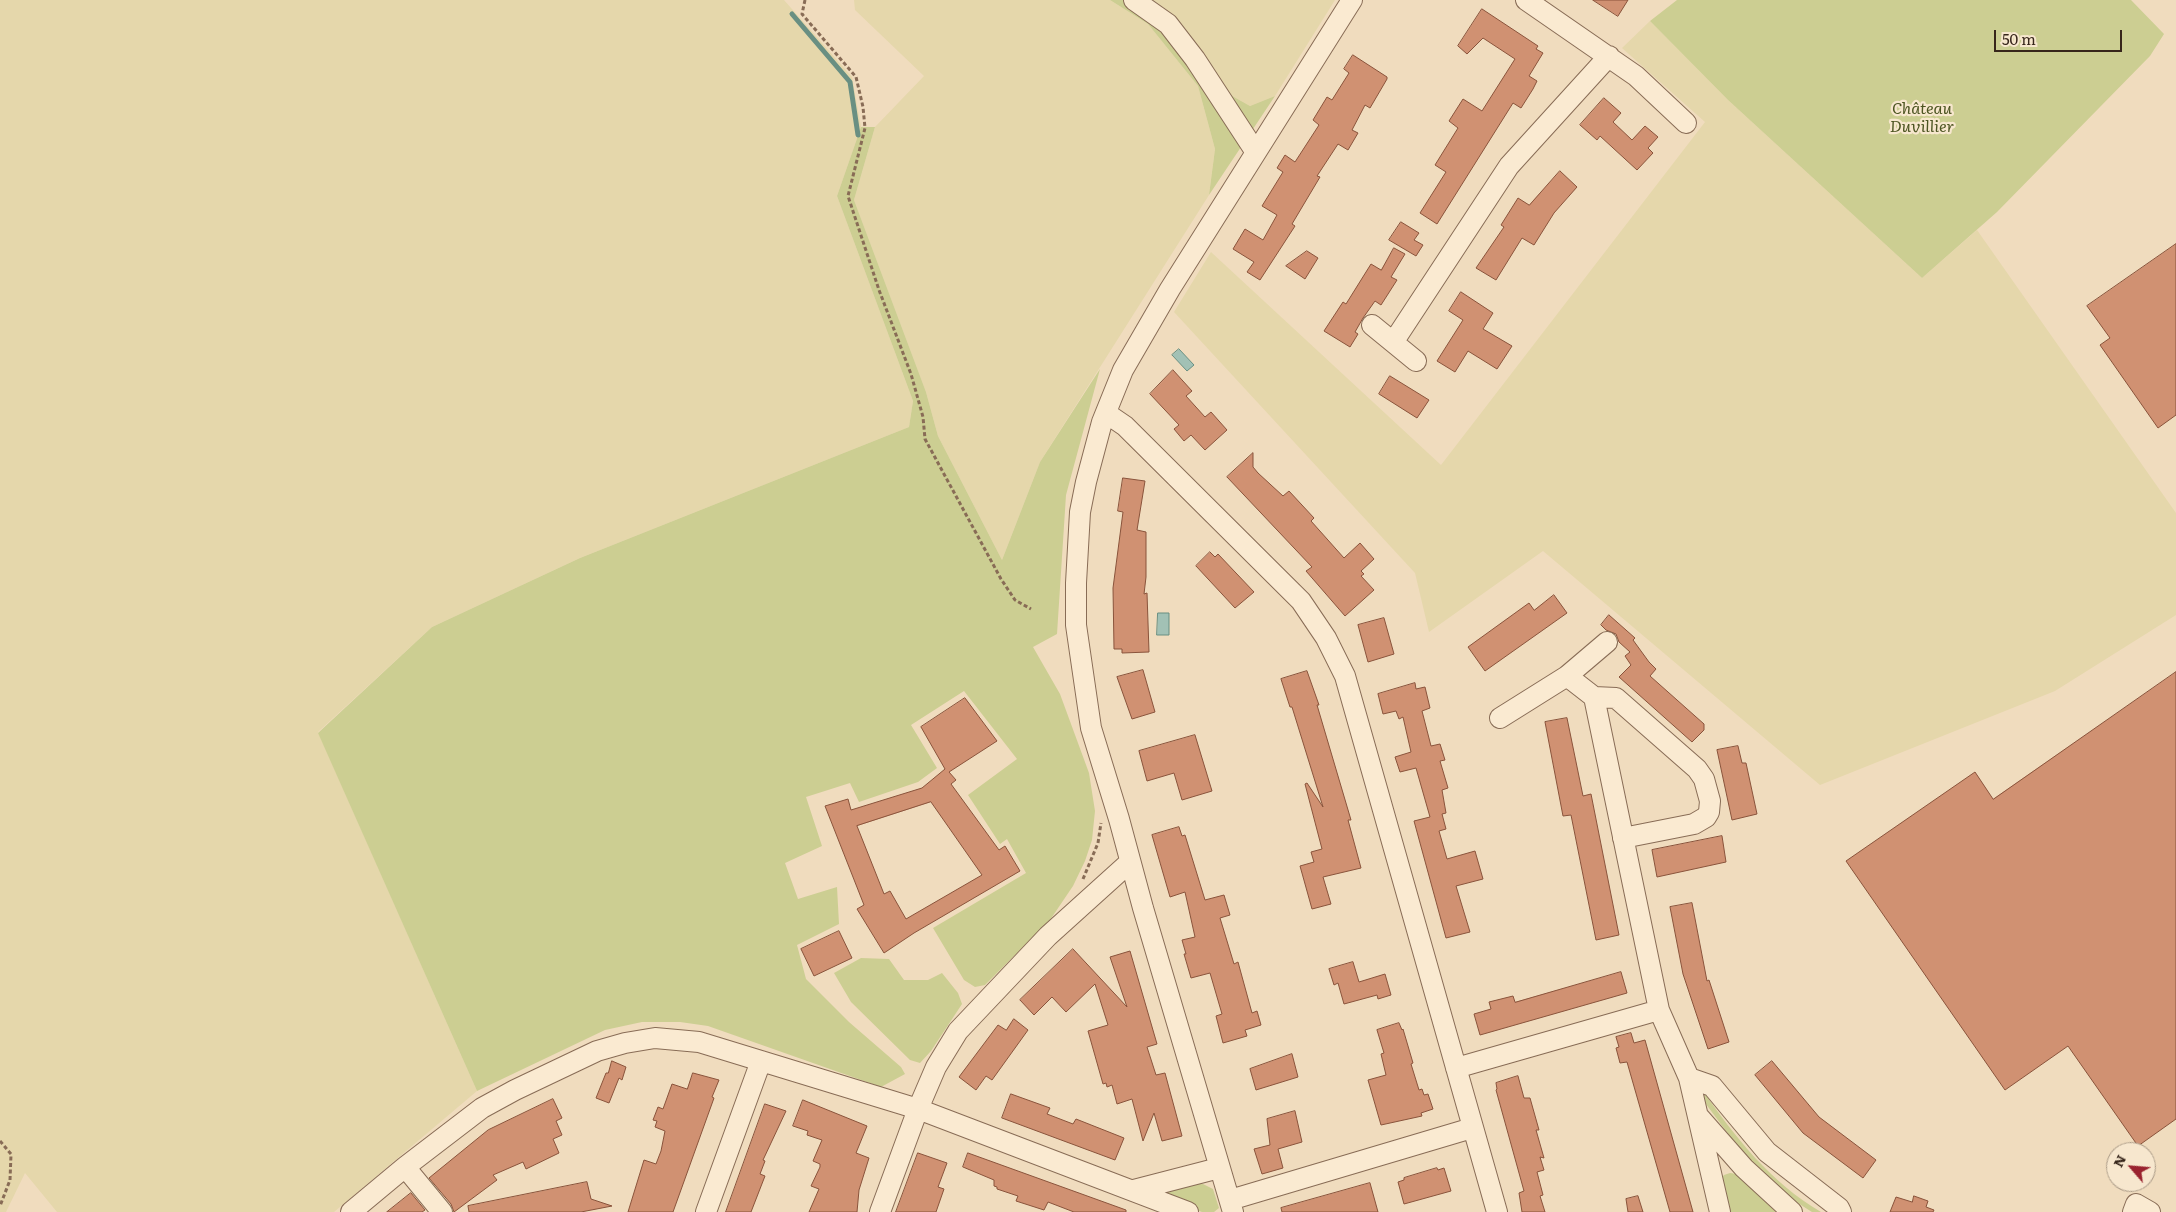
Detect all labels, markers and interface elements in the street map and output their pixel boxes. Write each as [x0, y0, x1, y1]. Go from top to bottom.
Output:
scale bar [1996, 20, 2124, 52]
text: 50 m [2002, 27, 2036, 50]
park label: Château Duvillier [1890, 99, 1954, 137]
north arrow [2106, 1142, 2156, 1192]
text: N [2107, 1151, 2130, 1170]

